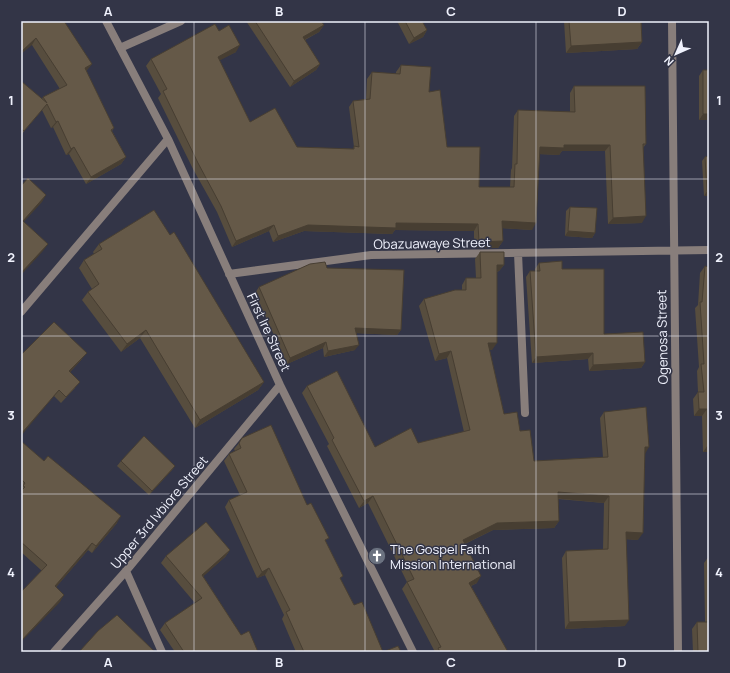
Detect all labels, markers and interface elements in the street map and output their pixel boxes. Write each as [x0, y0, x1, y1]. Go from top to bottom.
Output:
text: A [104, 2, 113, 20]
text: B [275, 2, 283, 20]
text: C [446, 2, 456, 20]
text: D [617, 2, 627, 20]
north arrow [656, 34, 696, 74]
text: N [660, 53, 677, 70]
text: 1 [8, 91, 14, 109]
text: 1 [716, 91, 722, 109]
street label: Obazuawaye Street [373, 233, 491, 253]
text: 2 [7, 248, 15, 266]
text: 2 [715, 248, 723, 266]
street label: First Ire Street [243, 290, 295, 374]
street label: Ogenosa Street [652, 290, 672, 384]
text: 3 [7, 406, 15, 424]
text: 3 [715, 406, 723, 424]
street label: Upper 3rd Ivbiore Street [106, 452, 212, 572]
place label: The Gospel Faith Mission International [390, 540, 516, 573]
church icon: The Gospel Faith Mission International [367, 546, 387, 566]
text: 4 [7, 563, 15, 581]
text: 4 [715, 563, 723, 581]
text: A [104, 653, 113, 671]
text: B [275, 653, 283, 671]
text: C [446, 653, 456, 671]
text: D [617, 653, 627, 671]

